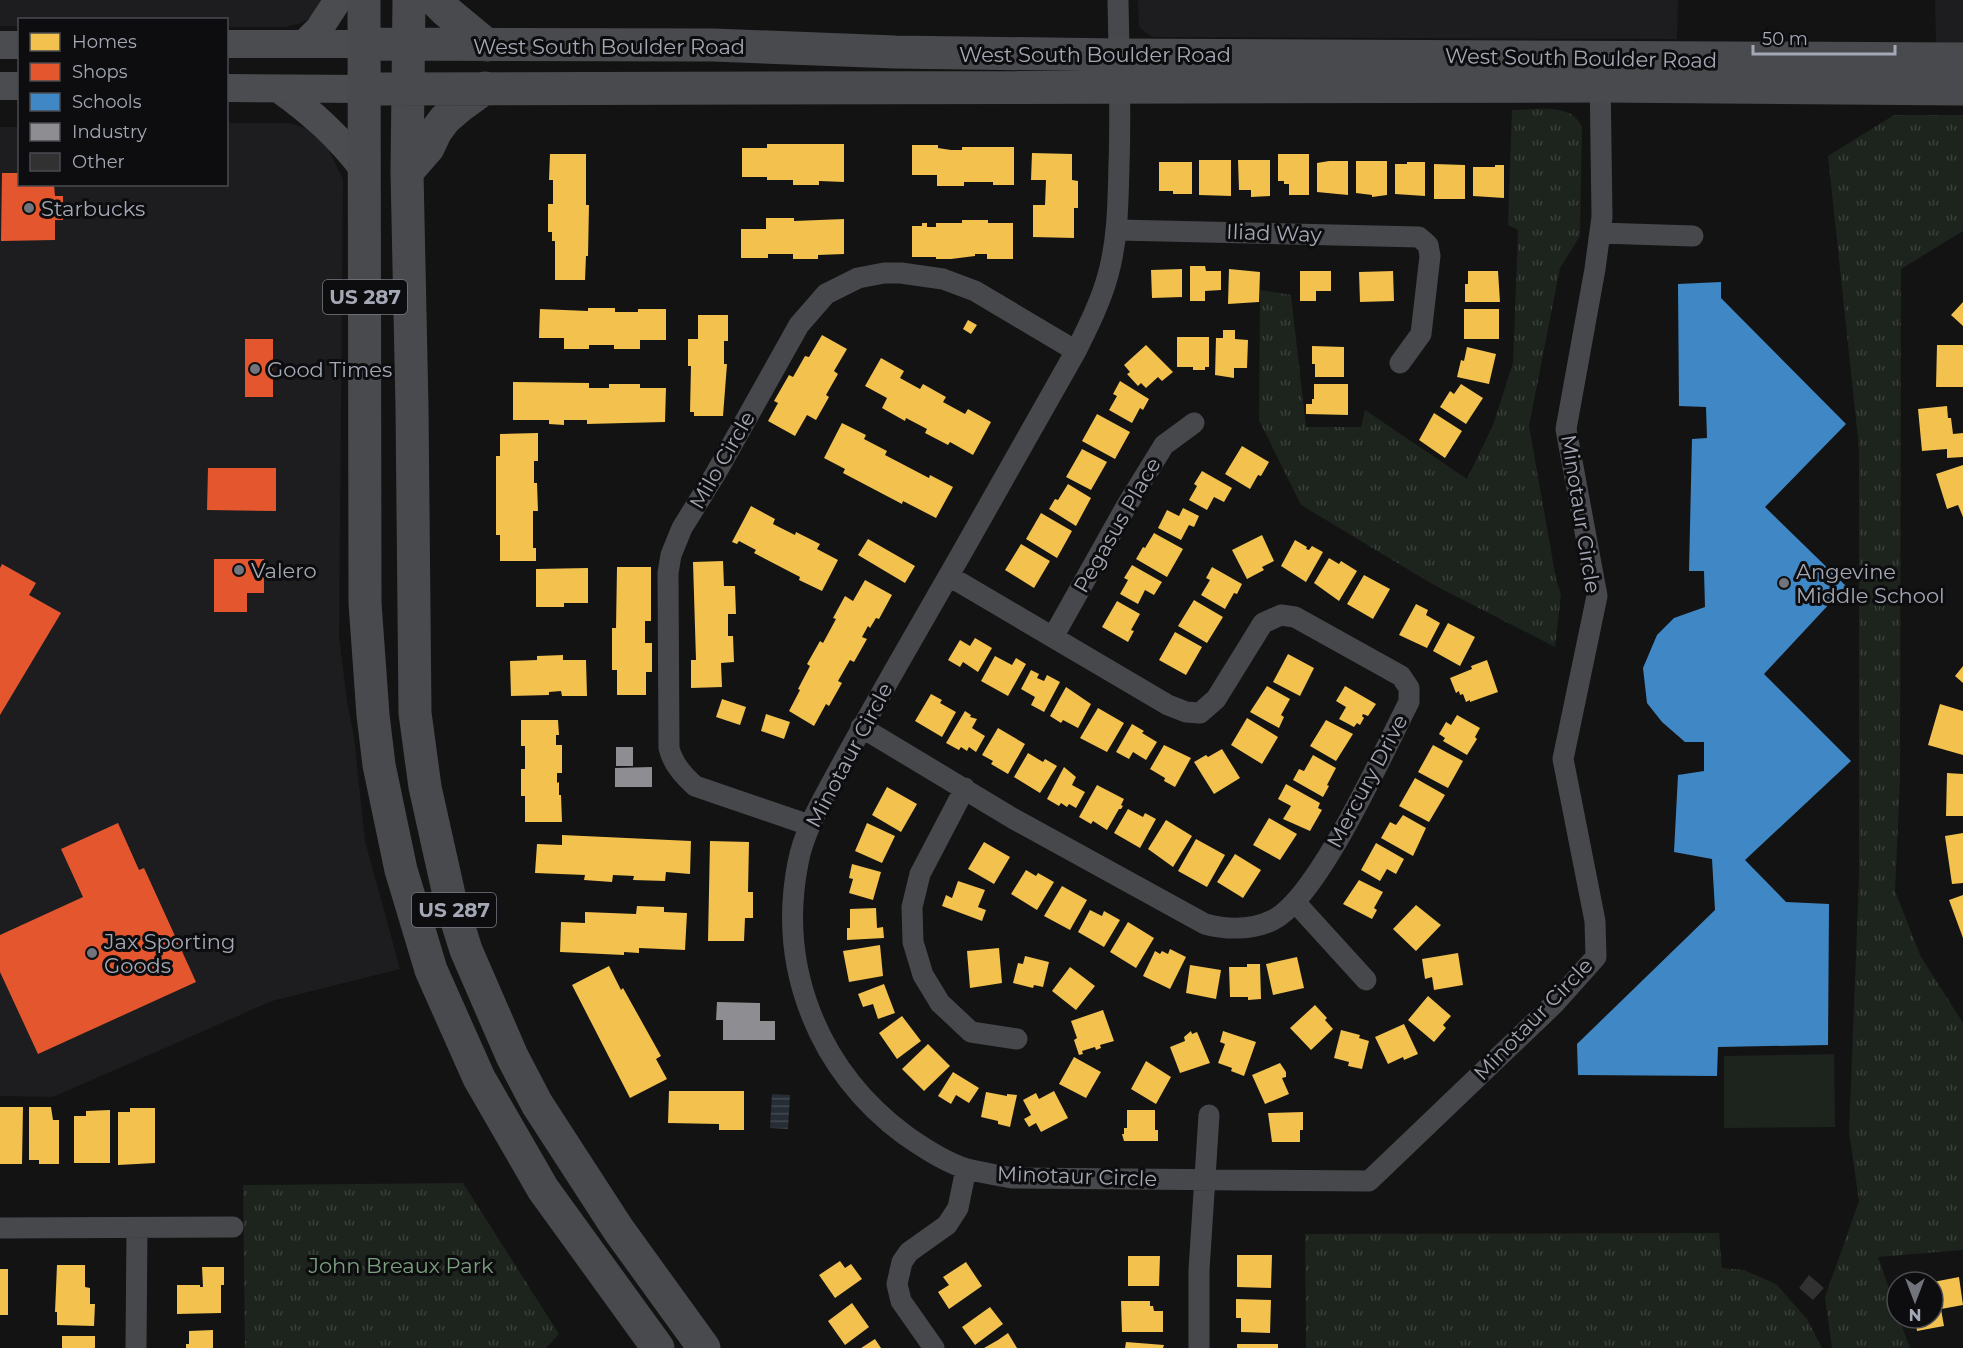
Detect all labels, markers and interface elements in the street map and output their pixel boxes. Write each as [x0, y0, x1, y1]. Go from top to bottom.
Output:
legend [18, 18, 228, 186]
scale bar [1753, 18, 1896, 56]
text: 50 m [1762, 28, 1808, 50]
text: Homes [72, 31, 137, 53]
street label: West South Boulder Road [473, 34, 745, 59]
street label: West South Boulder Road [959, 42, 1231, 67]
street label: West South Boulder Road [1445, 43, 1717, 73]
text: Shops [72, 61, 128, 83]
text: Schools [72, 91, 142, 113]
text: Industry [72, 121, 147, 143]
text: Other [72, 151, 125, 173]
place label: Starbucks [41, 196, 145, 221]
marker: Starbucks [22, 201, 36, 215]
street label: Iliad Way [1226, 219, 1323, 247]
road number: US 287 [323, 280, 407, 314]
place label: Good Times [267, 357, 392, 382]
marker: Good Times [248, 362, 262, 376]
street label: Milo Circle [684, 407, 760, 513]
street label: Minotaur Circle [1556, 433, 1606, 595]
street label: Pegasus Place [1068, 453, 1166, 597]
place label: Valero [251, 558, 317, 583]
place label: Angevine Middle School [1796, 559, 1945, 608]
marker: Valero [232, 563, 246, 577]
marker: Angevine Middle School [1777, 576, 1791, 590]
street label: Minotaur Circle [800, 678, 898, 832]
street label: Mercury Drive [1321, 710, 1413, 852]
road number: US 287 [412, 893, 496, 927]
place label: Jax Sporting Goods [103, 929, 235, 978]
marker: Jax Sporting Goods [85, 946, 99, 960]
street label: Minotaur Circle [1468, 953, 1598, 1085]
street label: Minotaur Circle [996, 1161, 1158, 1191]
park label: John Breaux Park [307, 1253, 494, 1278]
north arrow [1885, 1270, 1945, 1330]
text: N [1909, 1305, 1921, 1324]

